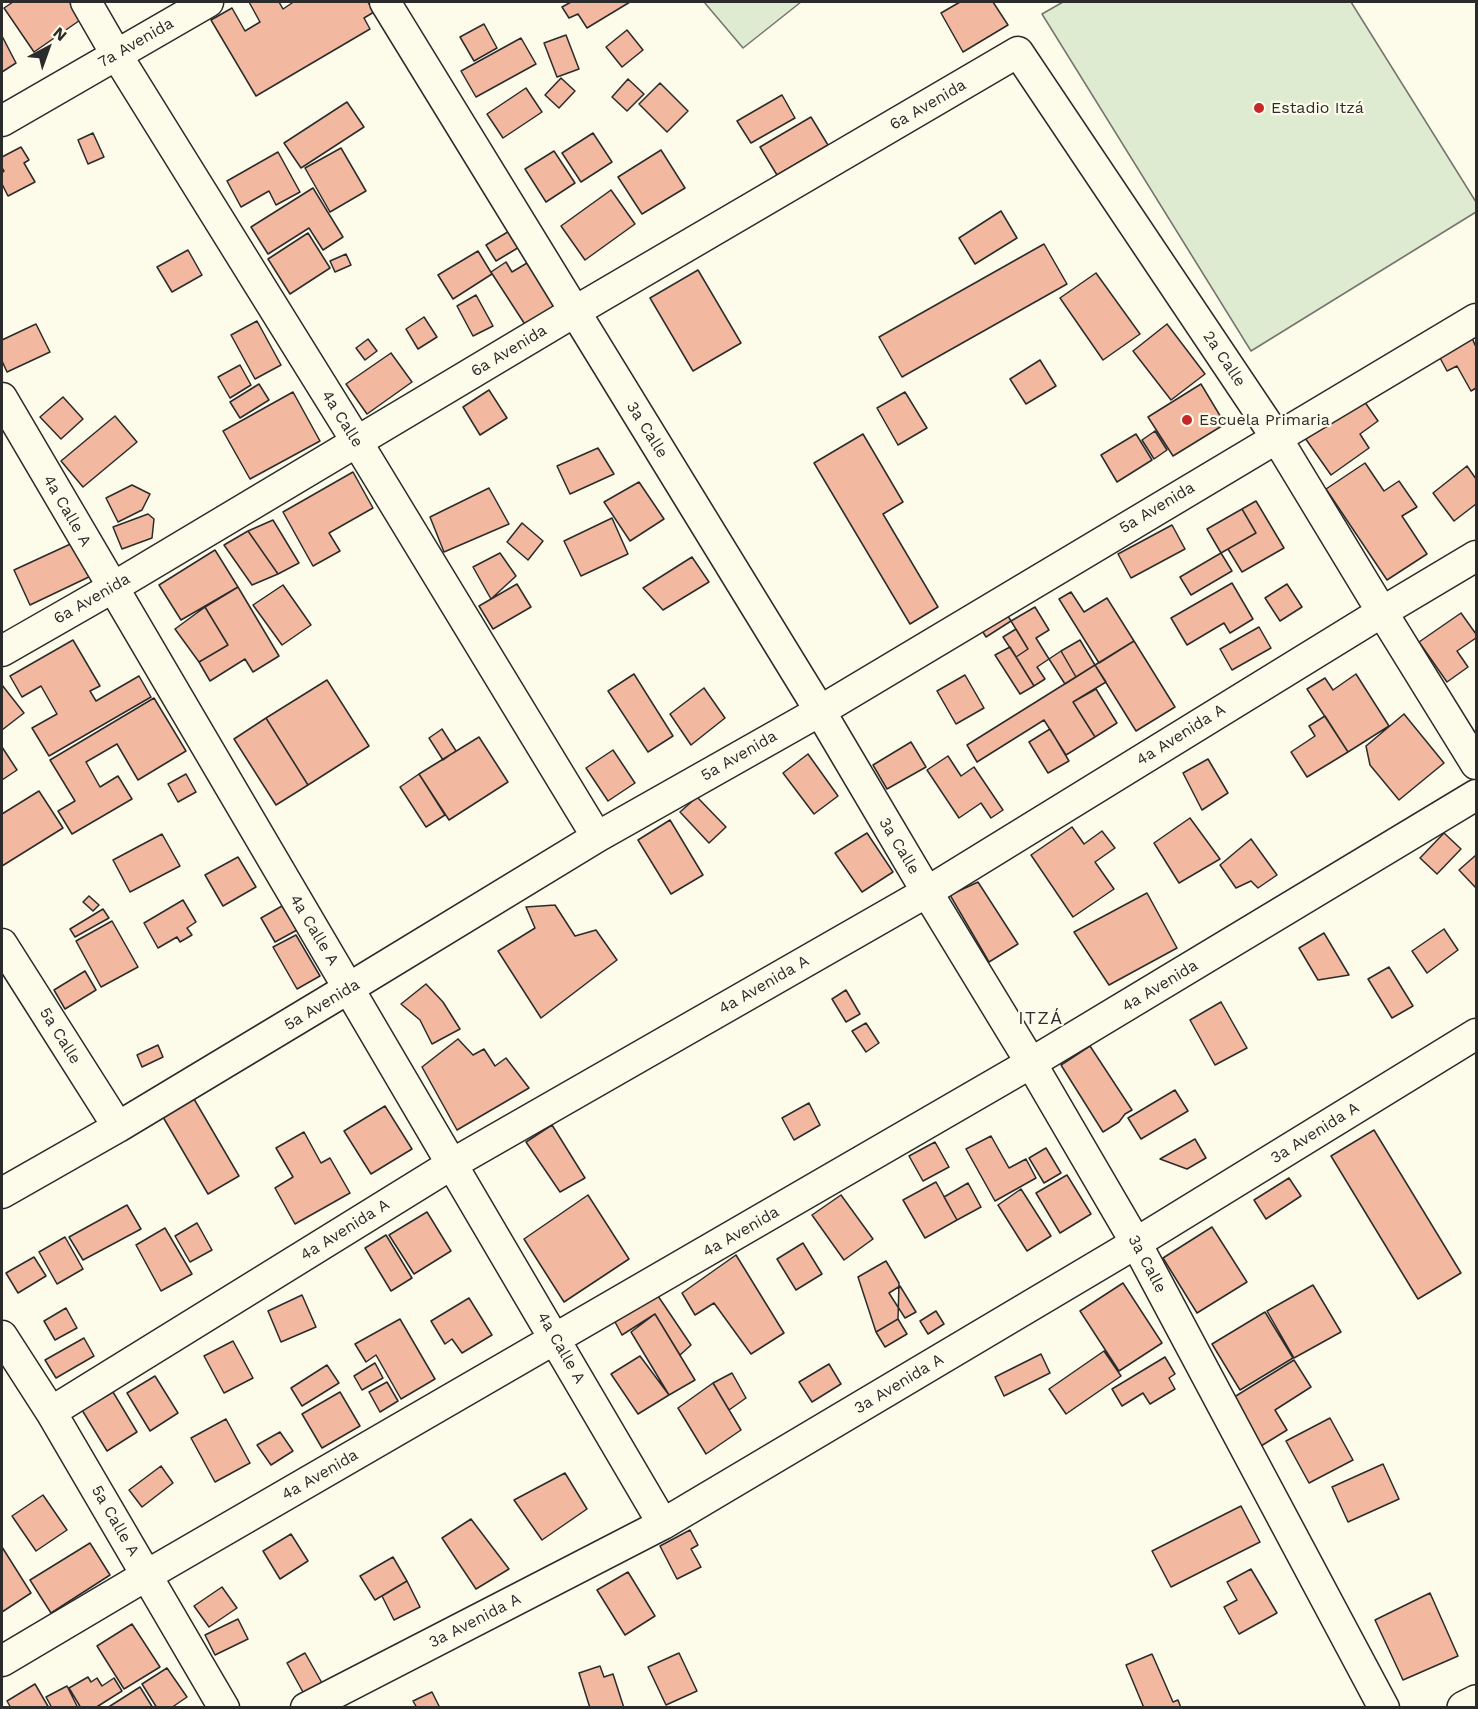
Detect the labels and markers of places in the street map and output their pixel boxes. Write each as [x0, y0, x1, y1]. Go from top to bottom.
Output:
place label: Estadio Itzá [1271, 98, 1364, 118]
marker: Estadio Itzá [1252, 101, 1266, 115]
place label: Escuela Primaria [1199, 410, 1330, 430]
marker: Escuela Primaria [1180, 413, 1194, 427]

